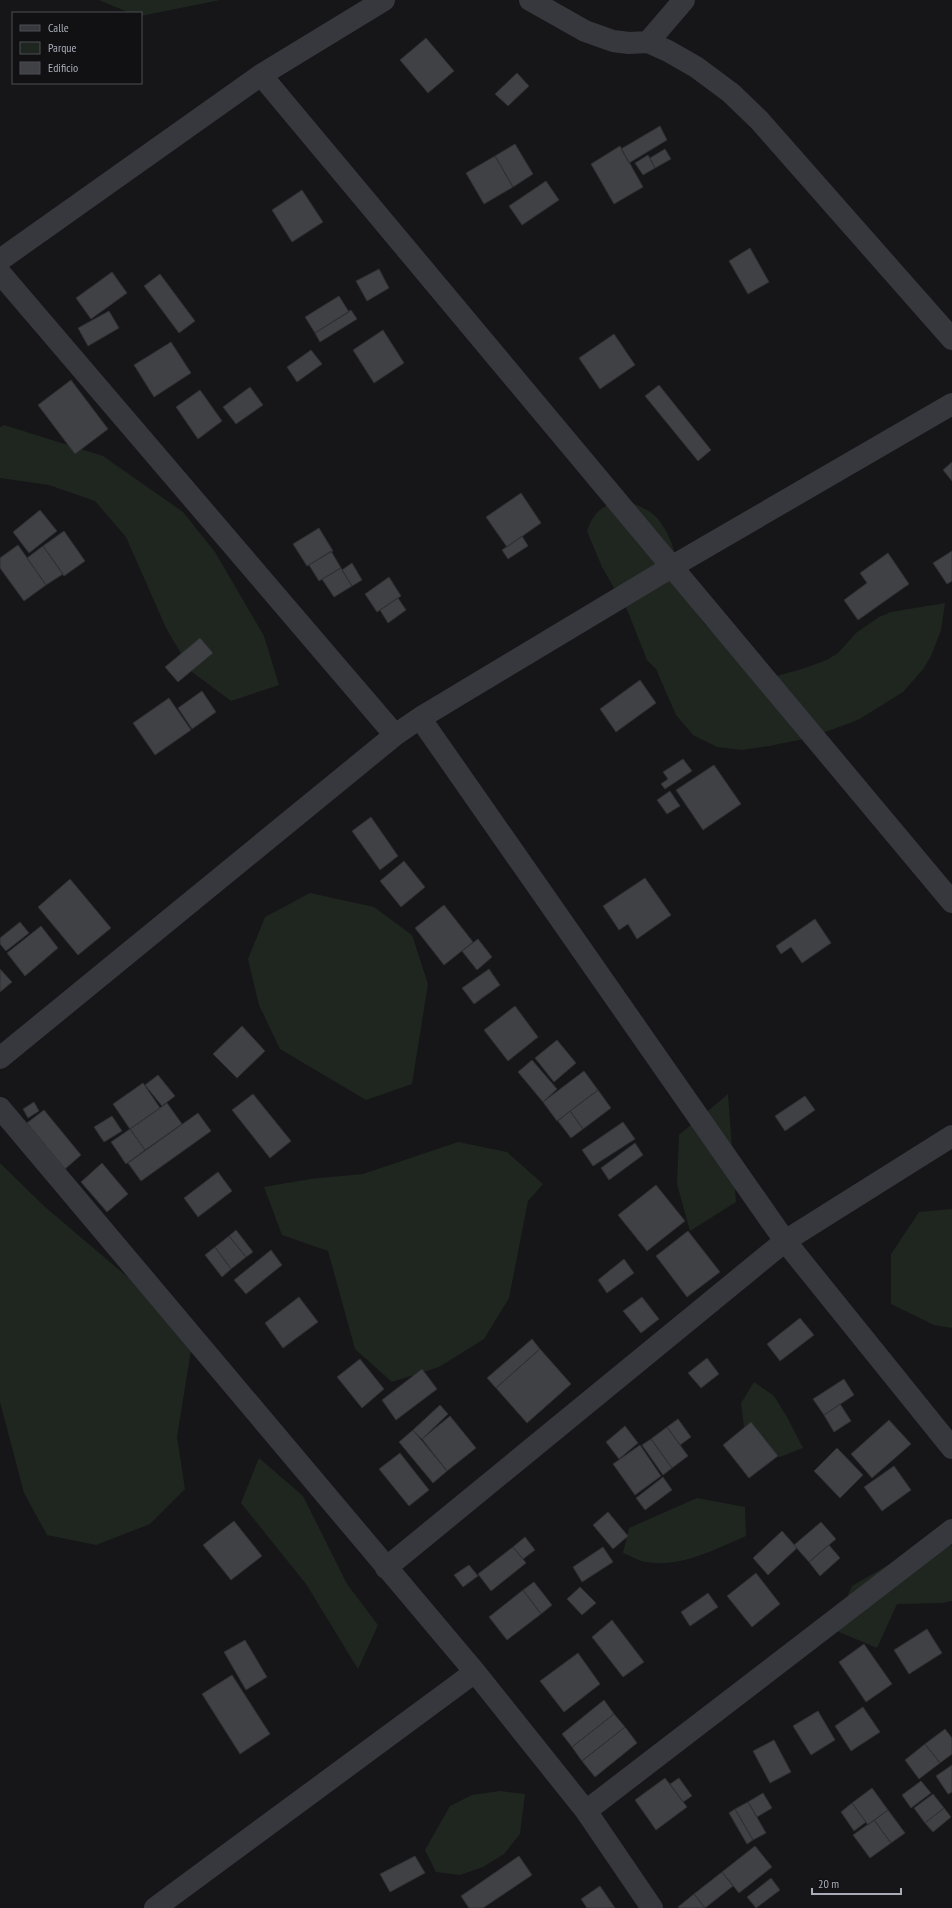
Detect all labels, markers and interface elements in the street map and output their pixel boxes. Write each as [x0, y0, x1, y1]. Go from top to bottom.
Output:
legend [12, 12, 142, 84]
text: Calle [48, 20, 69, 35]
text: Parque [48, 40, 77, 55]
text: Edificio [48, 60, 78, 75]
scale bar [812, 1870, 901, 1896]
text: 20 m [818, 1876, 839, 1891]

